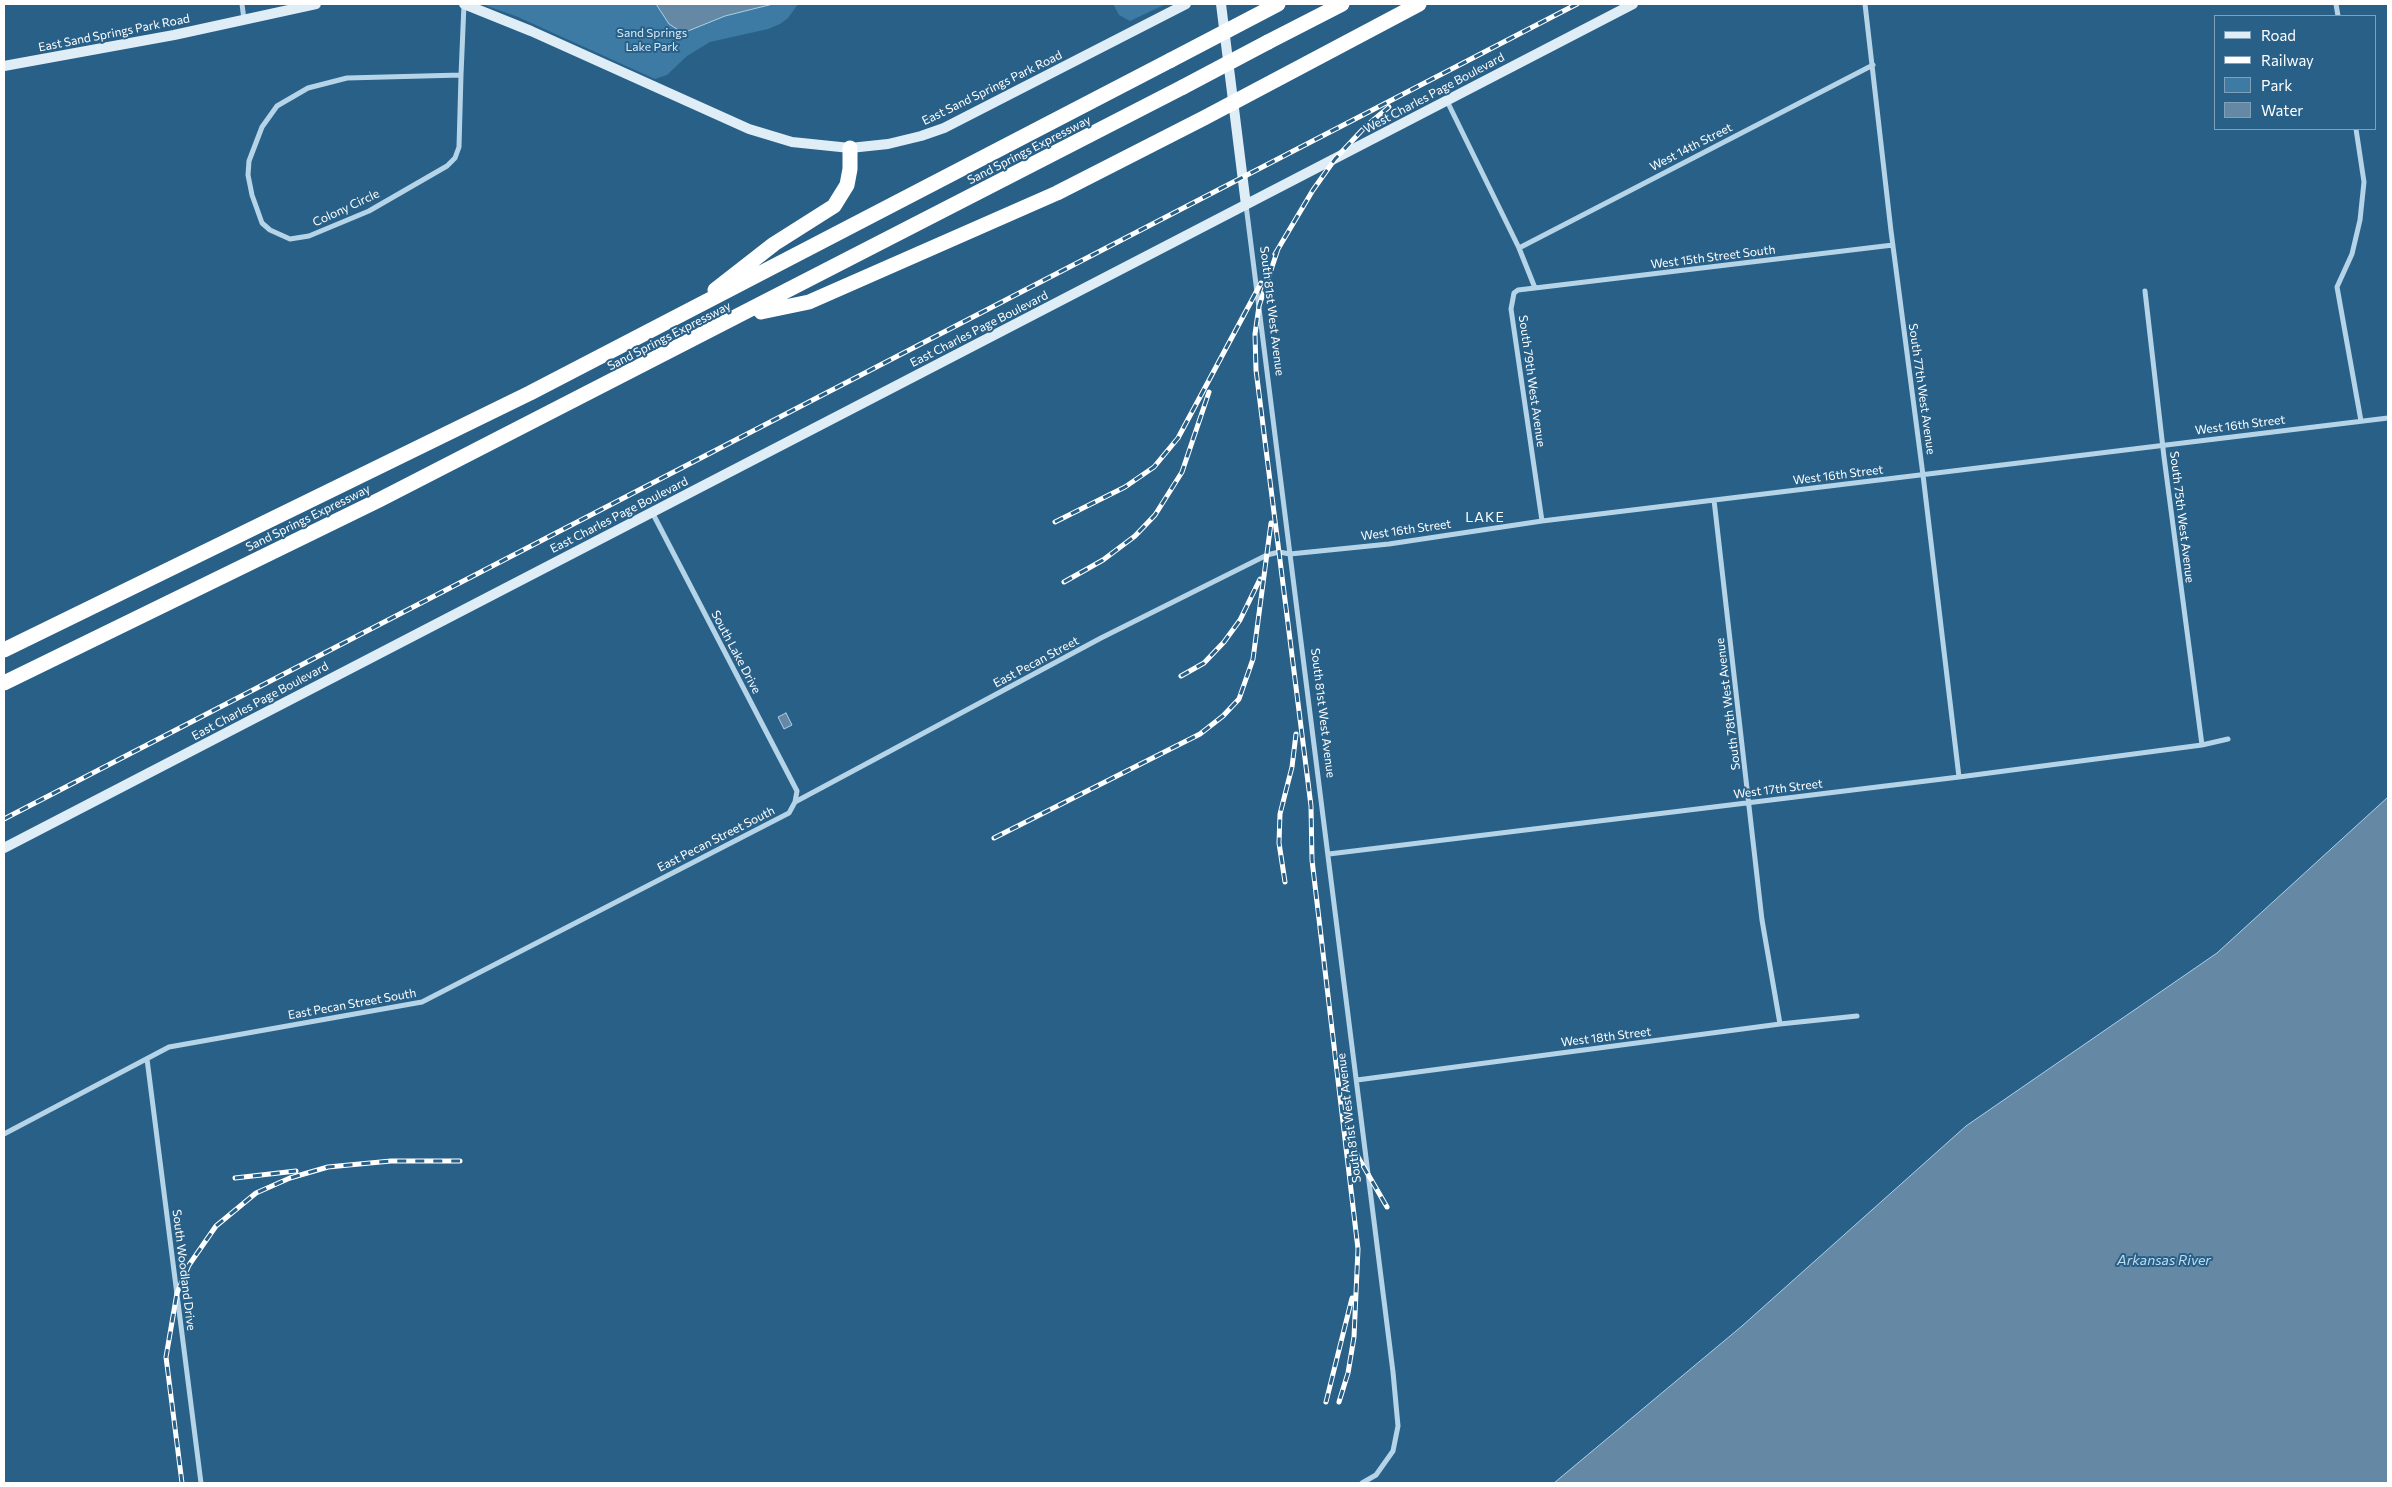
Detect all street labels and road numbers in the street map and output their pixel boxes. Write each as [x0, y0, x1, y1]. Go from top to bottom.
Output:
street label: East Sand Springs Park Road [37, 11, 191, 55]
street label: East Sand Springs Park Road [920, 48, 1064, 128]
street label: West Charles Page Boulevard [1361, 50, 1507, 136]
street label: Sand Springs Expressway [965, 113, 1093, 187]
street label: West 14th Street [1647, 120, 1735, 174]
street label: Colony Circle [310, 186, 382, 230]
street label: West 15th Street South [1650, 242, 1776, 272]
street label: South 81st West Avenue [1257, 245, 1287, 377]
street label: East Charles Page Boulevard [908, 288, 1050, 370]
street label: Sand Springs Expressway [605, 299, 733, 373]
street label: South 79th West Avenue [1516, 314, 1548, 448]
street label: South 77th West Avenue [1906, 323, 1938, 455]
street label: West 16th Street [2194, 412, 2286, 438]
street label: South 75th West Avenue [2167, 450, 2197, 584]
street label: West 16th Street [1792, 462, 1884, 488]
street label: East Charles Page Boulevard [548, 474, 690, 556]
street label: Sand Springs Expressway [243, 482, 373, 554]
street label: West 16th Street [1360, 517, 1452, 543]
street label: South Lake Drive [708, 608, 764, 696]
street label: East Pecan Street [991, 633, 1081, 691]
street label: South 78th West Avenue [1713, 637, 1743, 771]
street label: South 81st West Avenue [1308, 647, 1338, 779]
street label: East Charles Page Boulevard [189, 659, 331, 743]
street label: West 17th Street [1733, 776, 1823, 802]
street label: East Pecan Street South [655, 803, 777, 875]
street label: East Pecan Street South [287, 986, 417, 1022]
street label: West 18th Street [1560, 1024, 1652, 1050]
street label: South 81st West Avenue [1334, 1052, 1364, 1184]
street label: South Woodland Drive [169, 1209, 199, 1331]

